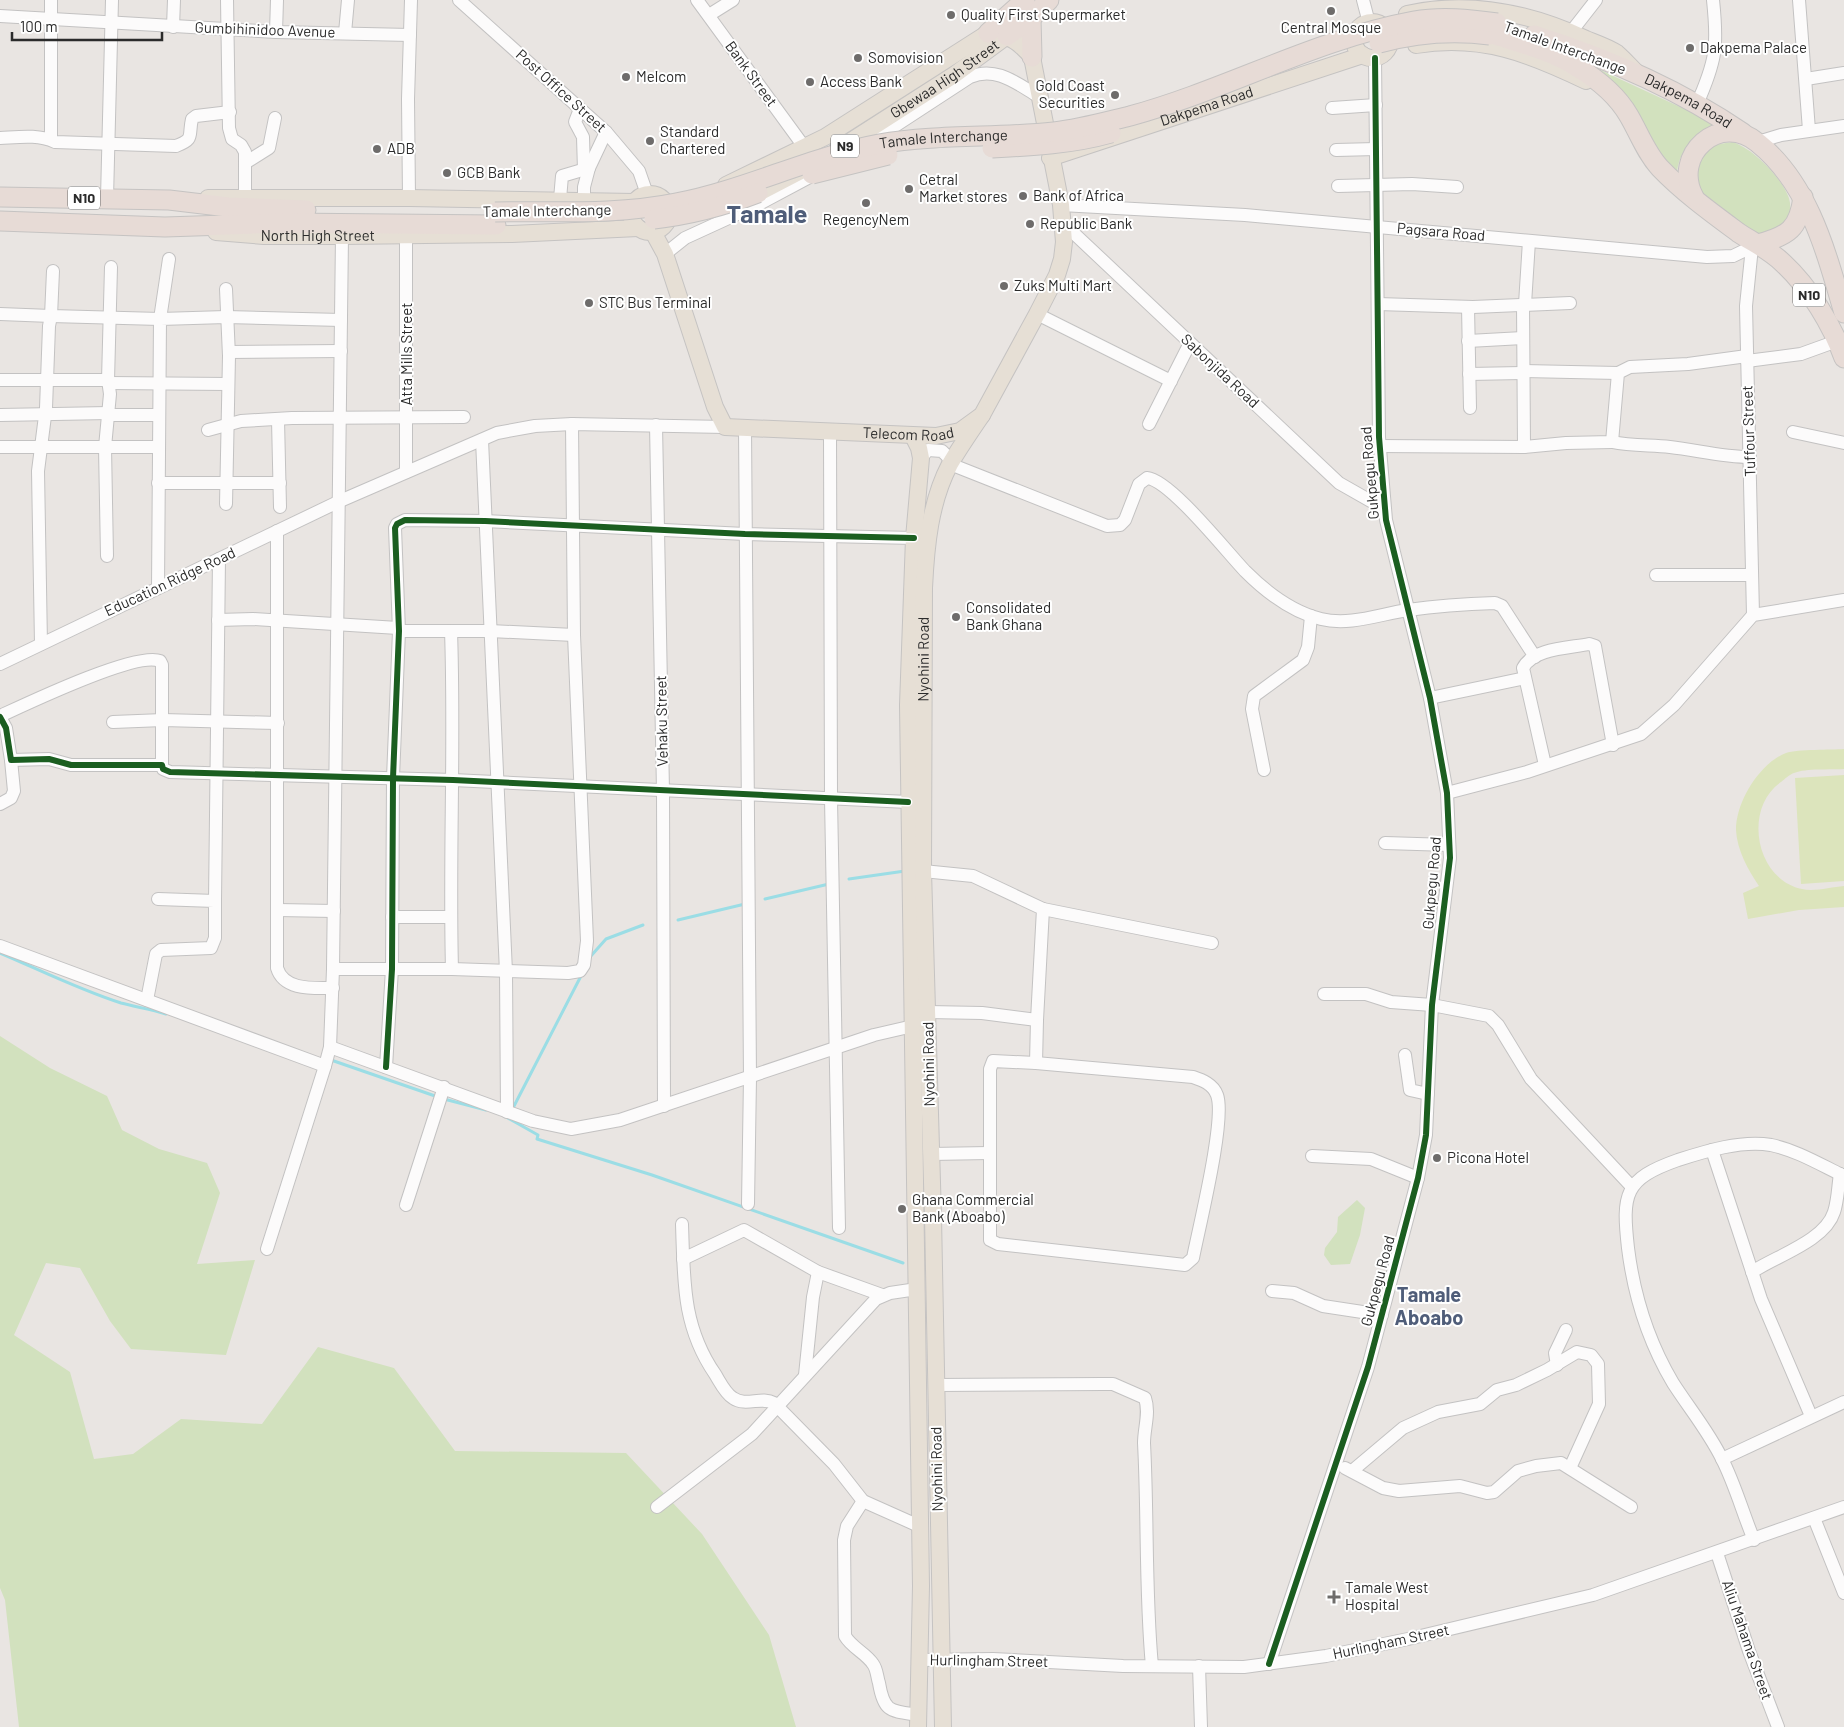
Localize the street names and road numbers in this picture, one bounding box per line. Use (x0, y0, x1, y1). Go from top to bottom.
street label: Tamale Interchange (1502, 17, 1629, 78)
street label: Gumbihinidoo Avenue (194, 18, 336, 40)
street label: Gbewaa High Street (886, 35, 1002, 122)
street label: Bank Street (722, 37, 782, 110)
street label: Post Office Street (513, 45, 611, 136)
street label: Dakpema Road (1642, 69, 1736, 131)
street label: Dakpema Road (1158, 82, 1255, 129)
street label: Tamale Interchange (878, 125, 1008, 152)
road number: N9 (831, 134, 859, 158)
road number: N10 (68, 187, 100, 210)
street label: Tamale Interchange (482, 200, 611, 220)
street label: Pagsara Road (1396, 218, 1486, 244)
street label: North High Street (261, 226, 375, 244)
road number: N10 (1793, 284, 1825, 306)
street label: Atta Mills Street (397, 302, 415, 406)
street label: Sabonjida Road (1178, 329, 1263, 411)
street label: Tuffour Street (1737, 385, 1759, 477)
street label: Telecom Road (862, 423, 955, 444)
street label: Gukpegu Road (1356, 426, 1382, 520)
street label: Education Ridge Road (101, 543, 238, 619)
street label: Nyohini Road (914, 617, 932, 702)
street label: Vehaku Street (651, 675, 671, 767)
street label: Gukpegu Road (1418, 836, 1444, 930)
street label: Nyohini Road (918, 1021, 938, 1107)
street label: Gukpegu Road (1356, 1233, 1398, 1328)
street label: Nyohini Road (926, 1426, 946, 1512)
street label: Aliu Mahama Street (1719, 1577, 1777, 1702)
street label: Hurlingham Street (1331, 1620, 1451, 1662)
street label: Hurlingham Street (929, 1650, 1049, 1670)

